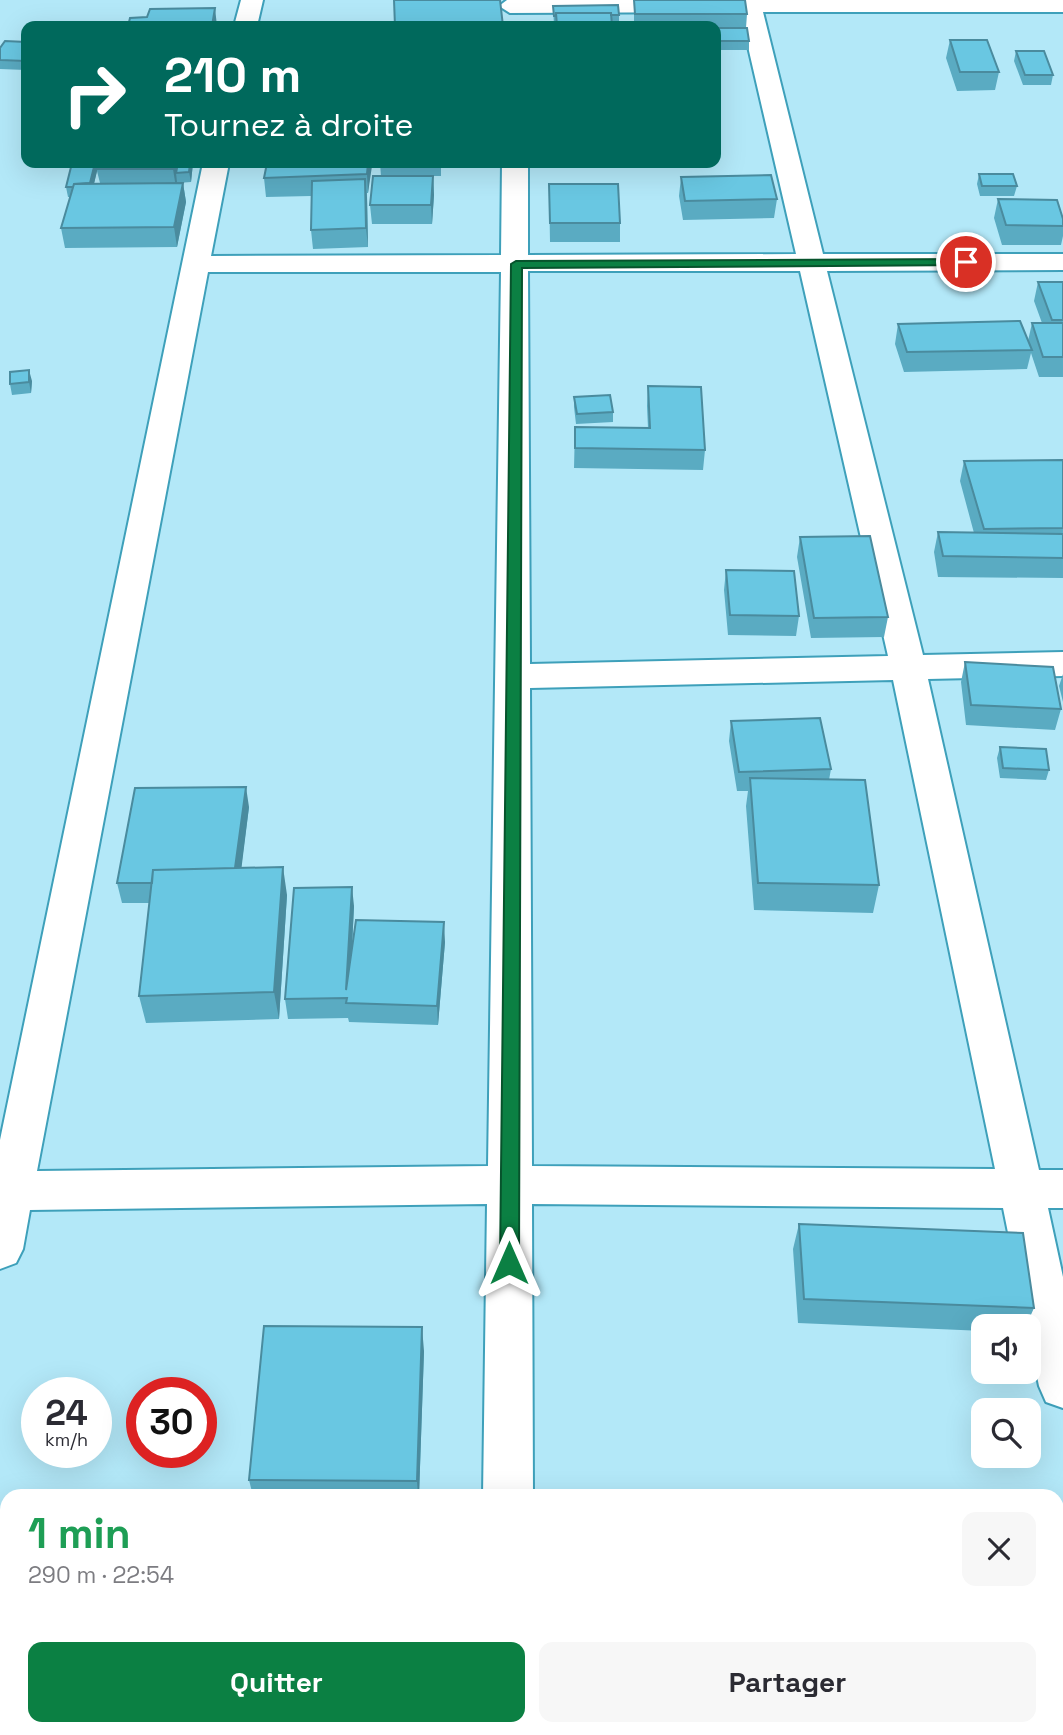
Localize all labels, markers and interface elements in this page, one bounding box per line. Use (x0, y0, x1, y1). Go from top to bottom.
text: 210 m (164, 44, 301, 106)
icon: right (49, 49, 140, 140)
text: Tournez à droite (164, 105, 413, 145)
pin (936, 232, 996, 292)
icon: arrive (947, 243, 985, 281)
position arrow (472, 1226, 546, 1300)
map controls (971, 1314, 1041, 1468)
button: sound (971, 1314, 1041, 1384)
speed limit sign: 30 (126, 1377, 217, 1468)
text: 24 (45, 1391, 88, 1435)
button: search (971, 1398, 1041, 1468)
text: km/h (45, 1428, 88, 1451)
text: 1 min (28, 1507, 131, 1560)
button: close (962, 1512, 1036, 1586)
text: 290 m · 22:54 (28, 1560, 174, 1590)
button: Quitter (28, 1642, 525, 1722)
button: Partager (539, 1642, 1036, 1722)

